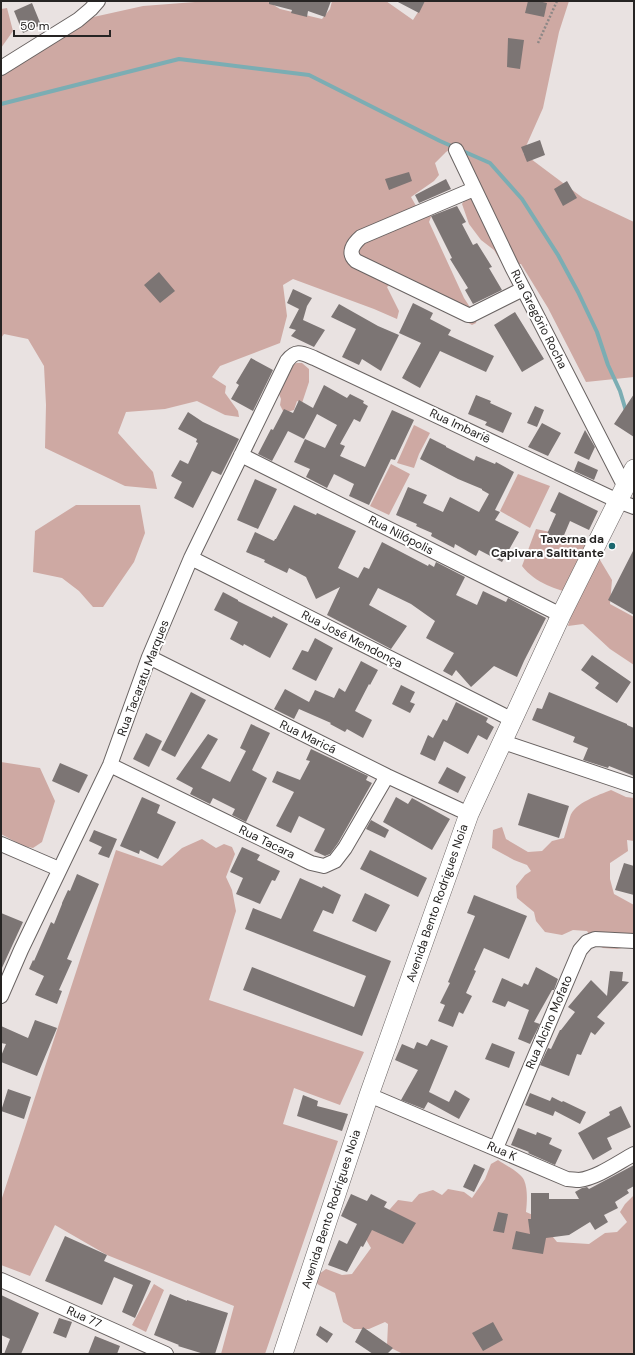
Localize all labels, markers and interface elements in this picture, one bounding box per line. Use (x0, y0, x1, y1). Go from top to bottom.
scale bar (14, 12, 110, 38)
text: 50 m (20, 18, 49, 34)
street label: Rua Gregório Rocha (507, 267, 571, 371)
street label: Rua Imbariê (427, 405, 493, 447)
street label: Rua Nilópolis (366, 512, 436, 558)
place label: Taverna da Capivara Saltitante (491, 531, 604, 561)
marker: Taverna da Capivara Saltitante (607, 541, 617, 551)
street label: Rua José Mendonça (299, 607, 405, 671)
street label: Rua Tacaratu Marques (113, 618, 173, 738)
street label: Rua Maricá (277, 716, 339, 758)
street label: Rua Tacara (236, 822, 298, 862)
street label: Avenida Bento Rodrigues Noia (402, 822, 472, 984)
street label: Rua Alcino Mofato (522, 973, 576, 1071)
street label: Avenida Bento Rodrigues Noia (298, 1128, 364, 1290)
street label: Rua K (485, 1137, 519, 1165)
street label: Rua 77 (64, 1302, 104, 1332)

